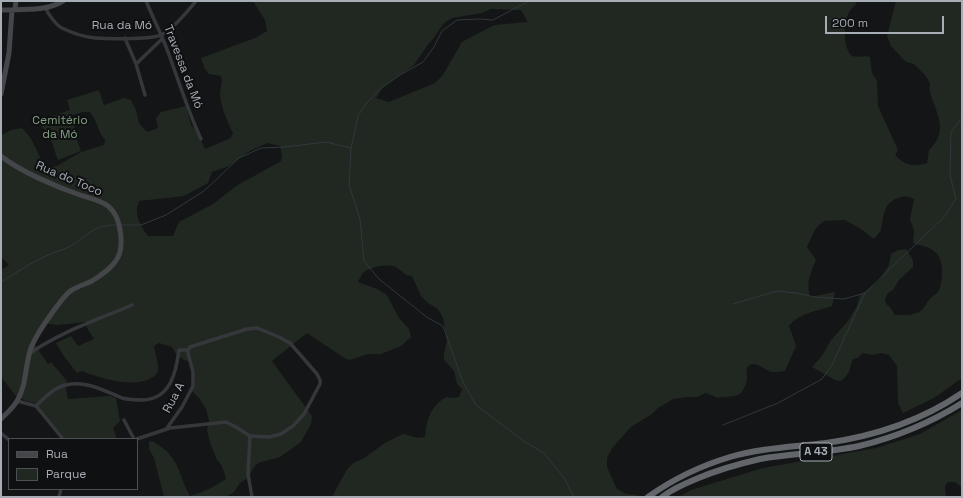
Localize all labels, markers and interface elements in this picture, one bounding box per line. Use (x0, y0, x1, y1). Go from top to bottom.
scale bar (827, 8, 946, 34)
text: 200 m (832, 15, 868, 31)
street label: Rua da Mó (92, 19, 152, 33)
street label: Travessa da Mó (160, 23, 206, 111)
park label: Cemitério da Mó (32, 114, 88, 142)
street label: Rua do Toco (34, 159, 104, 199)
street label: Rua A (160, 380, 188, 416)
legend (8, 438, 138, 490)
road number: A 43 (800, 443, 832, 461)
text: Rua (46, 446, 68, 462)
text: Parque (46, 466, 86, 482)

